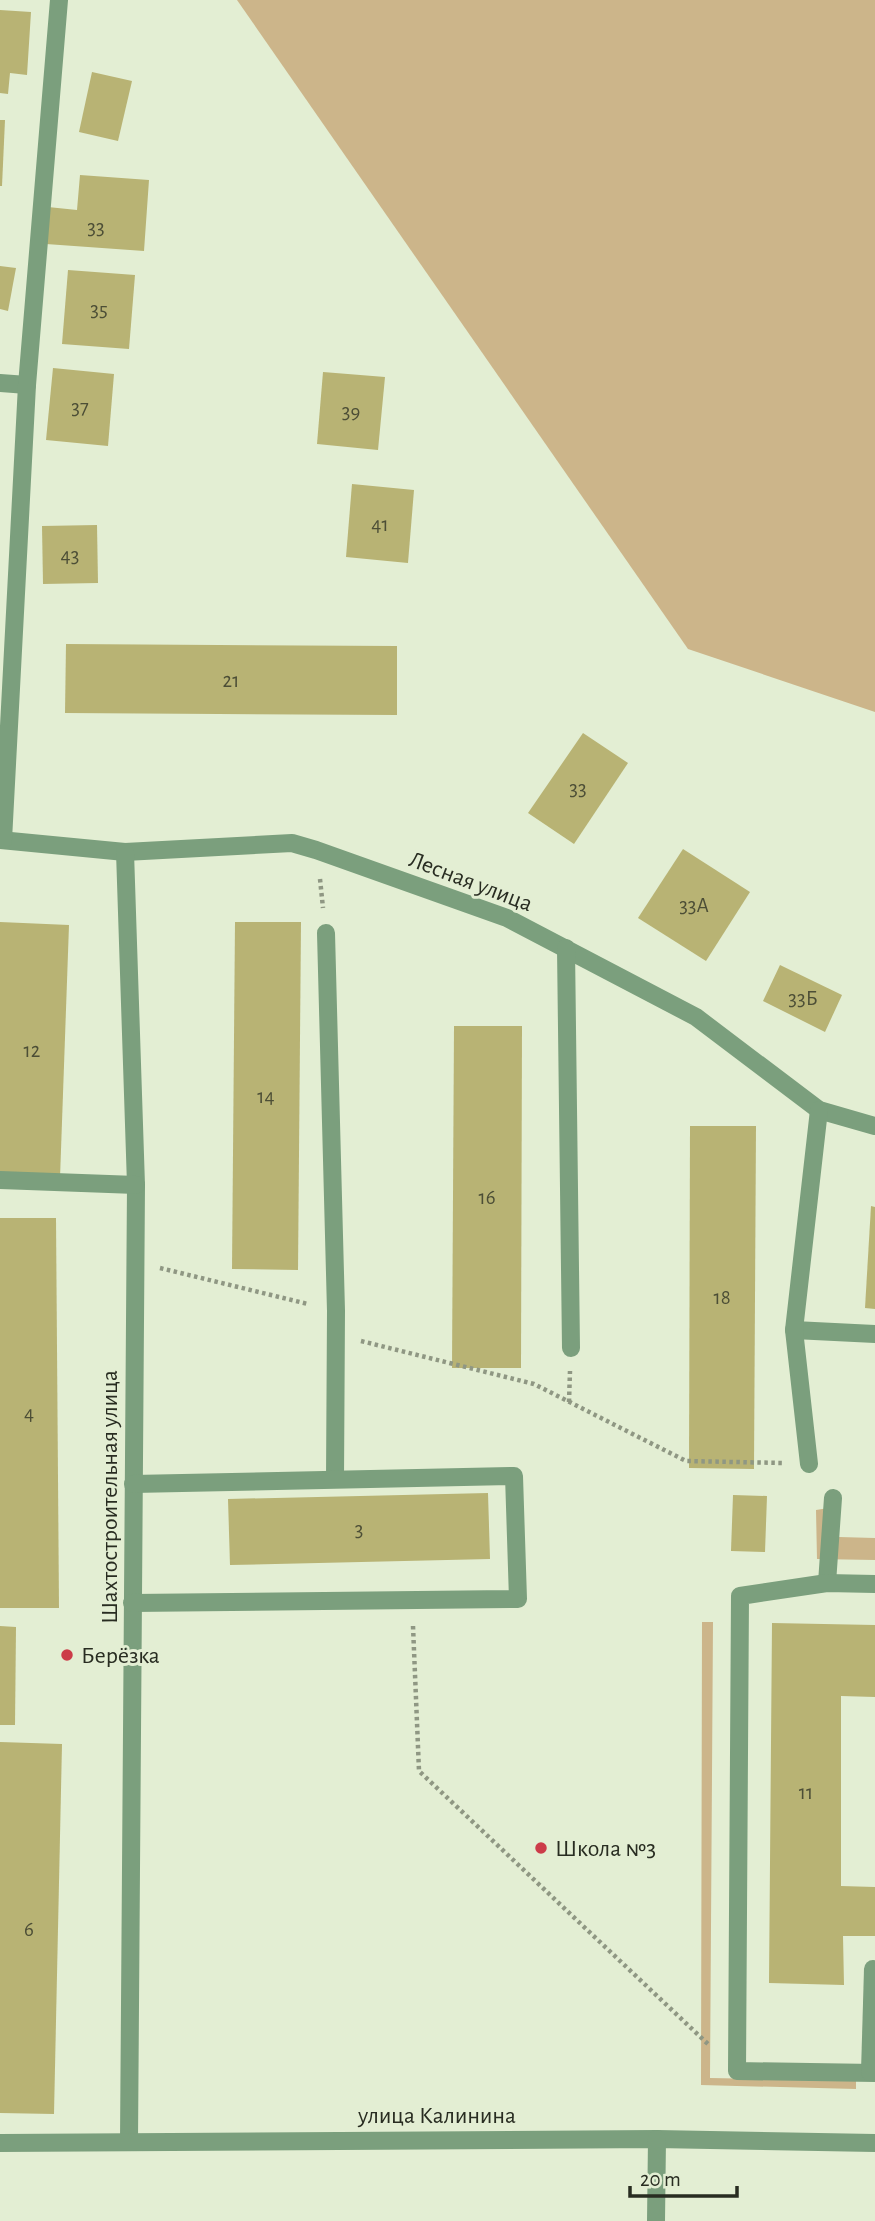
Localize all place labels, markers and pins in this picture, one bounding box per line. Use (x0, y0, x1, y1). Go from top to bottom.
place label: Берёзка (81, 1644, 160, 1668)
marker: Берёзка (59, 1647, 75, 1663)
place label: Школа №3 (555, 1837, 656, 1861)
marker: Школа №3 (533, 1840, 549, 1856)

